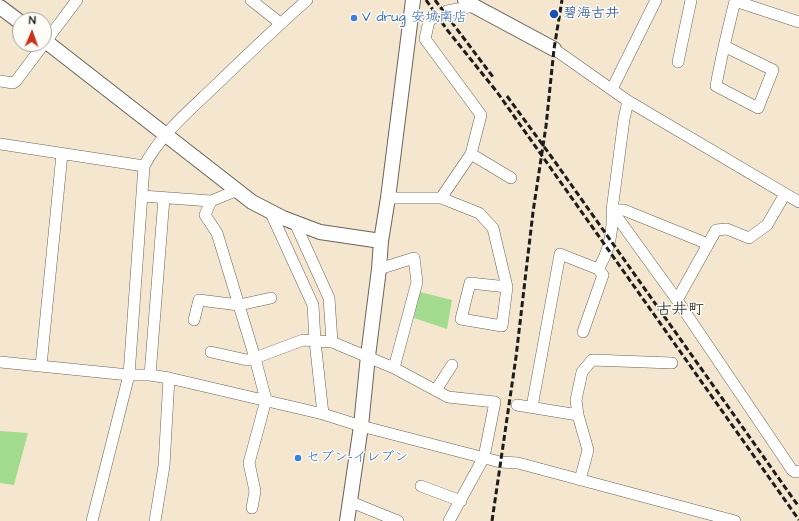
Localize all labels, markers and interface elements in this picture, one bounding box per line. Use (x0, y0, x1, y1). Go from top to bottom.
place label: 碧海古井 (563, 6, 619, 22)
marker: 碧海古井 (548, 8, 560, 20)
place label: V drug 安城南店 (362, 10, 467, 26)
north arrow (12, 12, 52, 52)
text: N (29, 13, 36, 28)
marker: V drug 安城南店 (349, 13, 359, 23)
district label: 古井町 (656, 301, 704, 321)
place label: セブン-イレブン (306, 450, 408, 466)
marker: セブン-イレブン (293, 453, 303, 463)

